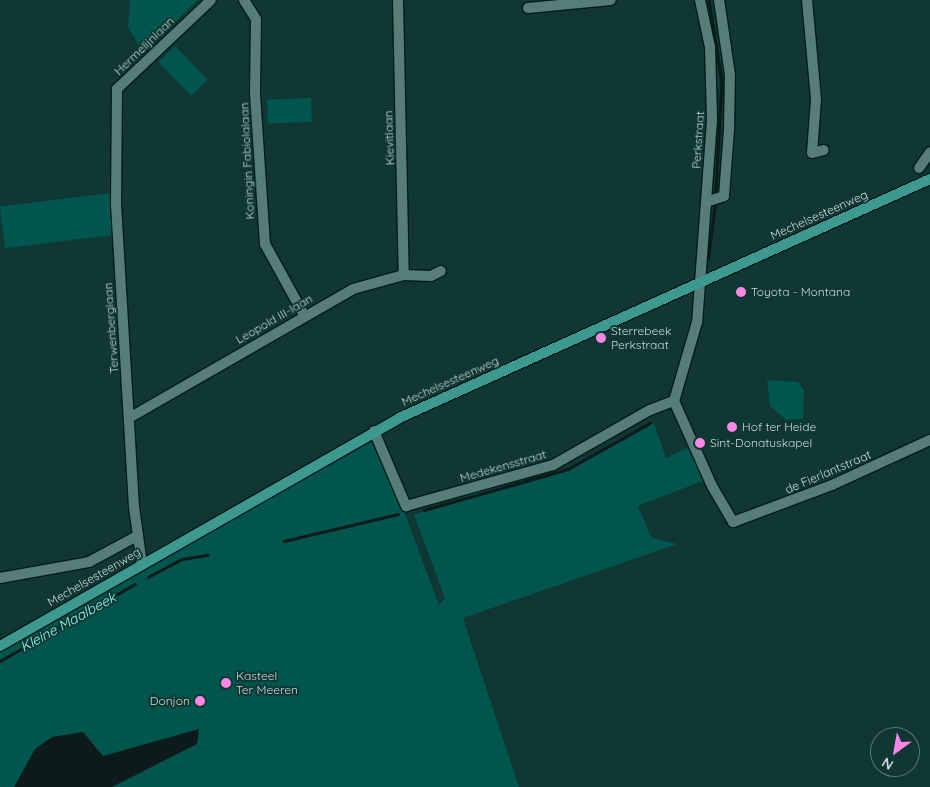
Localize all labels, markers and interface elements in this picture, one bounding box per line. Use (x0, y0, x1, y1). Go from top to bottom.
street label: Hermelijnlaan (111, 14, 177, 78)
street label: Koningin Fabiolalaan (237, 102, 257, 220)
street label: Kievitlaan (381, 110, 397, 166)
street label: Perkstraat (689, 111, 707, 169)
street label: Mechelsesteenweg (768, 187, 870, 243)
street label: Terwenberglaan (101, 282, 121, 374)
place label: Toyota - Montana (751, 285, 850, 299)
marker: Toyota - Montana (735, 286, 747, 298)
street label: Leopold III-laan (233, 291, 315, 347)
place label: Sterrebeek Perkstraat (611, 324, 672, 352)
marker: Sterrebeek Perkstraat (595, 332, 607, 344)
street label: Mechelsesteenweg (399, 353, 501, 409)
place label: Hof ter Heide (742, 420, 816, 434)
marker: Hof ter Heide (726, 421, 738, 433)
place label: Sint-Donatuskapel (710, 436, 812, 450)
marker: Sint-Donatuskapel (694, 437, 706, 449)
street label: Medekensstraat (458, 447, 548, 485)
street label: de Fierlantstraat (783, 447, 873, 497)
street label: Mechelsesteenweg (45, 545, 143, 609)
water label: Kleine Maalbeek (17, 589, 119, 655)
place label: Kasteel Ter Meeren (236, 669, 298, 697)
marker: Kasteel Ter Meeren (220, 677, 232, 689)
place label: Donjon (150, 694, 190, 708)
marker: Donjon (194, 695, 206, 707)
north arrow (870, 727, 920, 777)
text: N (878, 754, 897, 774)

